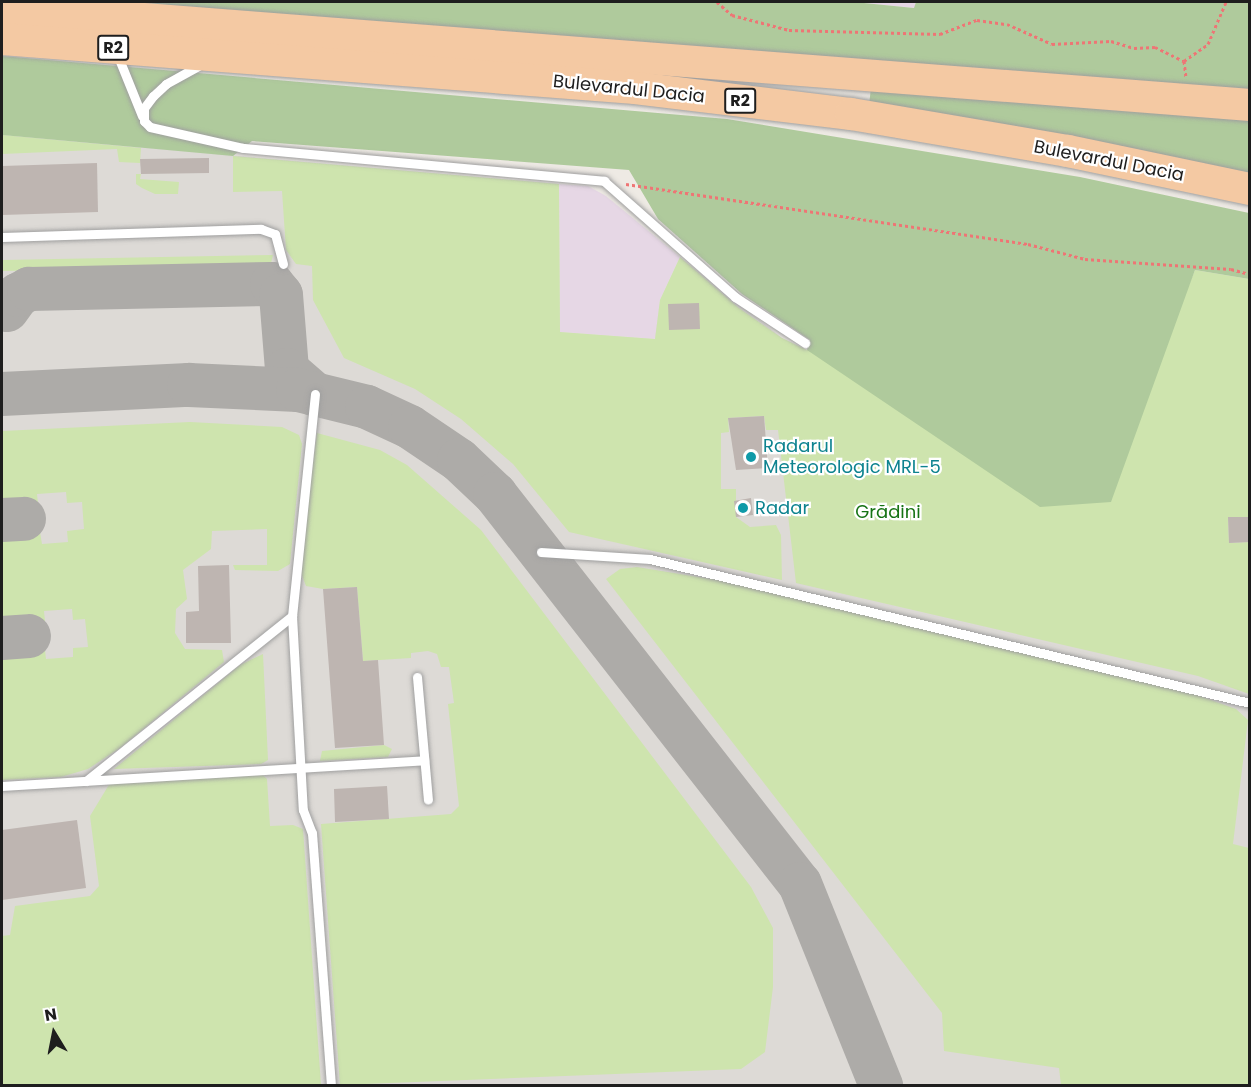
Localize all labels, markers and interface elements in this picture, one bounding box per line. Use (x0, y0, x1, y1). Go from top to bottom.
road number: R2 (96, 35, 130, 61)
street label: Bulevardul Dacia (552, 70, 706, 108)
road number: R2 (724, 88, 756, 114)
street label: Bulevardul Dacia (1032, 136, 1186, 186)
place label: Radarul Meteorologic MRL-5 (763, 436, 941, 478)
marker: Radarul Meteorologic MRL-5 (744, 450, 758, 464)
place label: Radar (755, 497, 809, 519)
marker: Radar (736, 501, 750, 515)
park label: Grădini (855, 501, 921, 523)
text: N (43, 1002, 59, 1027)
north arrow (24, 1003, 84, 1063)

